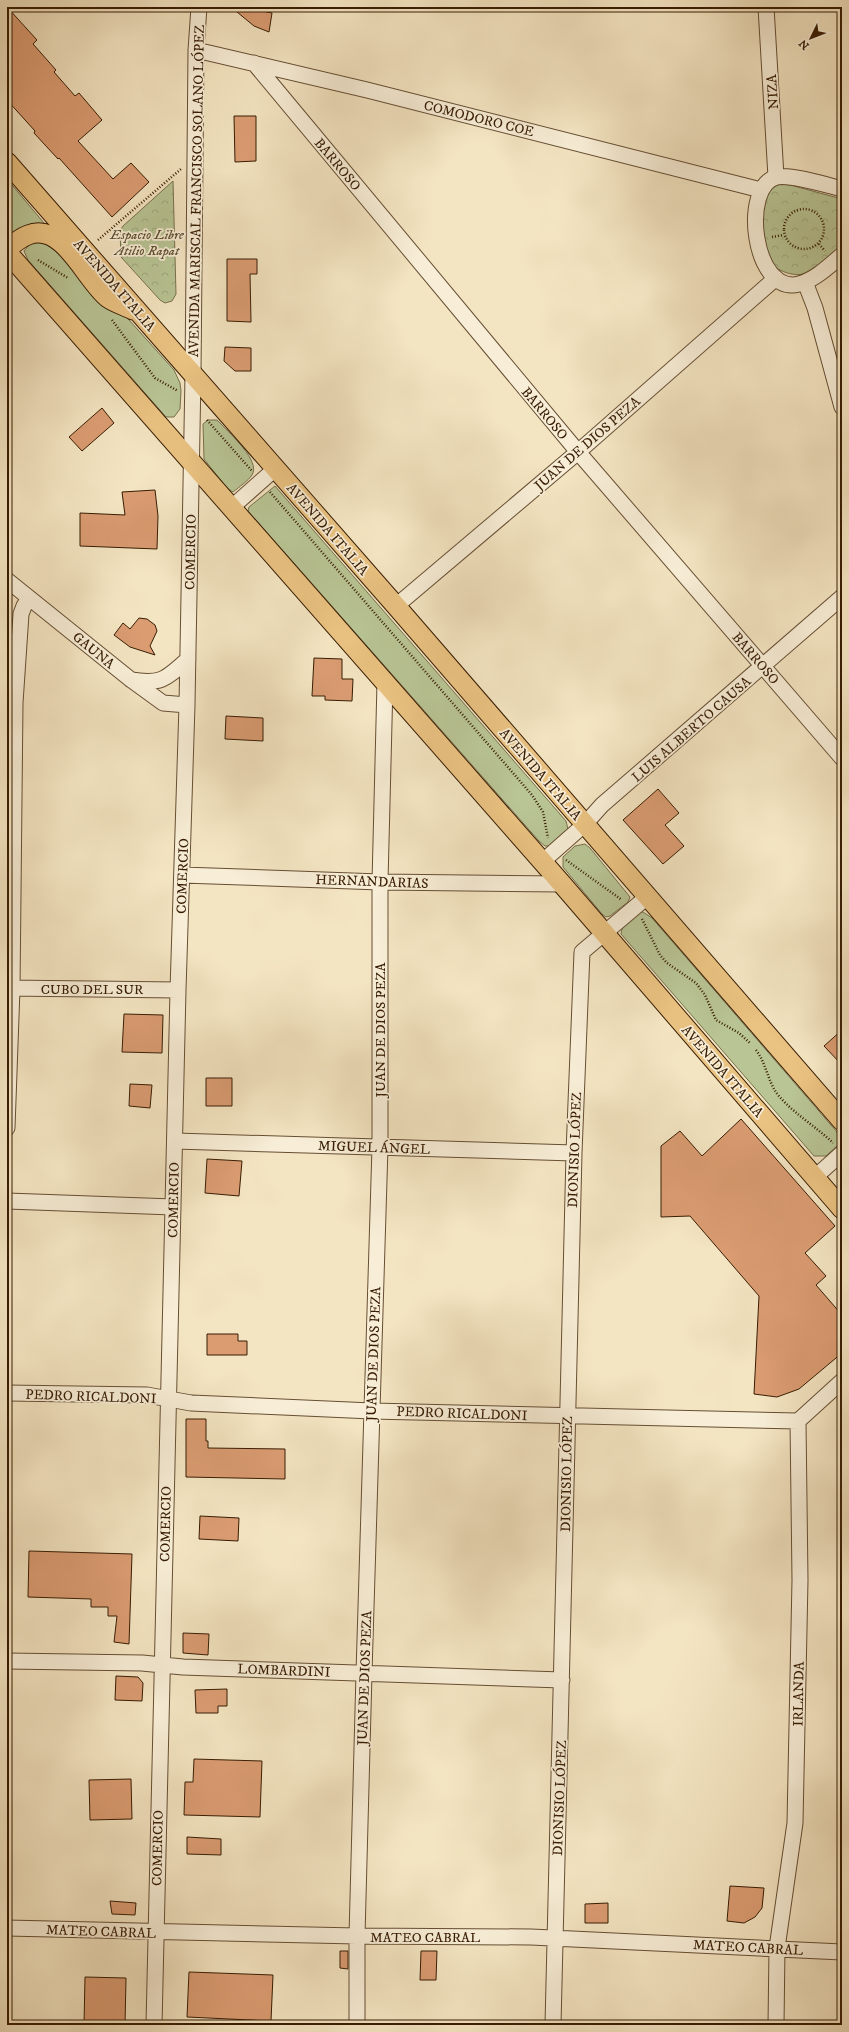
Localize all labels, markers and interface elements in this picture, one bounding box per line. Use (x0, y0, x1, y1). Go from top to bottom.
north arrow (791, 18, 831, 58)
street label: AVENIDA MARISCAL FRANCISCO SOLANO LÓPEZ (185, 25, 209, 357)
text: N (796, 36, 813, 52)
street label: NIZA (763, 73, 783, 110)
street label: COMODORO COE (422, 97, 536, 141)
street label: BARROSO (310, 135, 365, 195)
park label: Espacio Libre Atilio Rapat (109, 226, 185, 260)
street label: AVENIDA ITALIA (69, 236, 160, 336)
street label: BARROSO (517, 384, 572, 444)
street label: JUAN DE DIOS PEZA (529, 392, 645, 496)
street label: AVENIDA ITALIA (282, 480, 373, 580)
street label: COMERCIO (181, 514, 201, 590)
street label: GAUNA (69, 628, 119, 674)
street label: BARROSO (728, 629, 783, 689)
street label: LUIS ALBERTO CAUSA (628, 672, 756, 787)
street label: AVENIDA ITALIA (495, 725, 586, 825)
street label: COMERCIO (173, 838, 193, 914)
street label: HERNANDARIAS (315, 871, 429, 893)
street label: JUAN DE DIOS PEZA (372, 962, 390, 1099)
street label: CUBO DEL SUR (41, 981, 144, 999)
street label: AVENIDA ITALIA (677, 1022, 768, 1122)
street label: DIONISIO LÓPEZ (564, 1092, 586, 1208)
street label: MIGUEL ÁNGEL (318, 1137, 430, 1159)
street label: COMERCIO (164, 1162, 184, 1238)
street label: JUAN DE DIOS PEZA (363, 1285, 385, 1424)
street label: PEDRO RICALDONI (25, 1386, 157, 1408)
street label: PEDRO RICALDONI (396, 1403, 528, 1425)
street label: DIONISIO LÓPEZ (557, 1416, 577, 1532)
street label: COMERCIO (156, 1486, 176, 1562)
street label: JUAN DE DIOS PEZA (354, 1609, 376, 1748)
street label: LOMBARDINI (237, 1660, 331, 1682)
street label: IRLANDA (789, 1660, 809, 1727)
street label: DIONISIO LÓPEZ (549, 1740, 571, 1856)
street label: COMERCIO (148, 1810, 168, 1886)
street label: MATEO CABRAL (46, 1921, 156, 1943)
street label: MATEO CABRAL (370, 1929, 480, 1947)
street label: MATEO CABRAL (692, 1936, 803, 1960)

